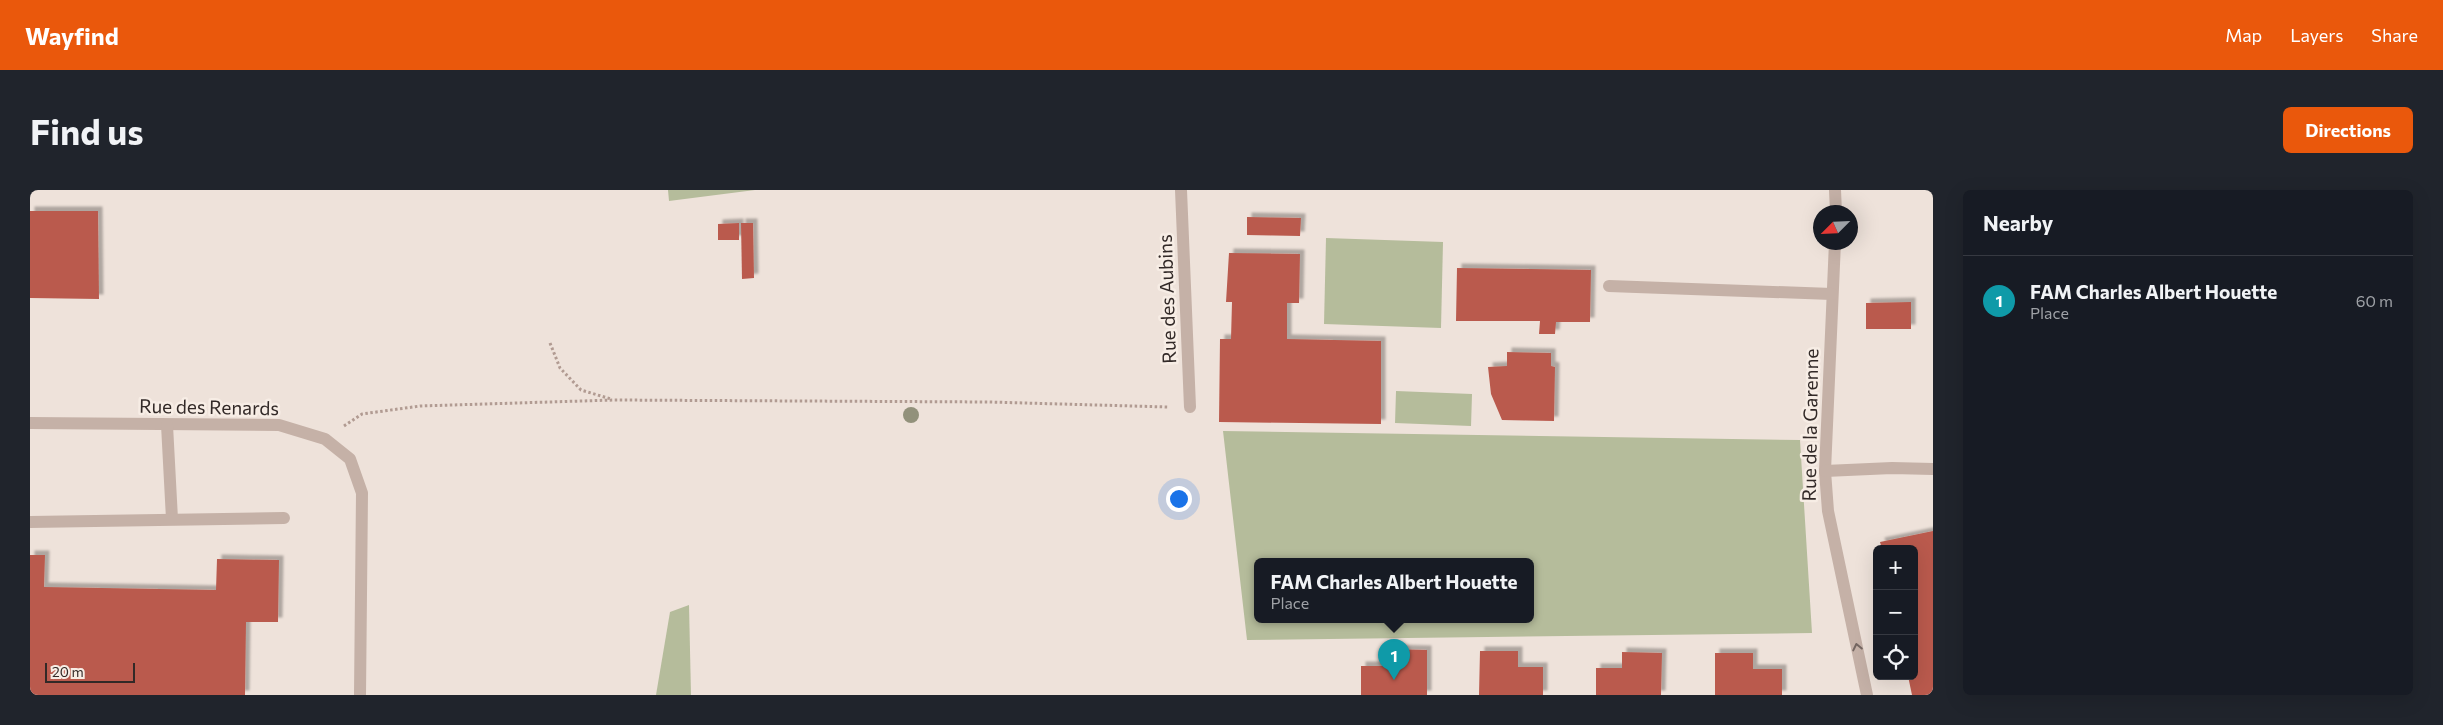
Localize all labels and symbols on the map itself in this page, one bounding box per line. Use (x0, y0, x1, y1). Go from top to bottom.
north arrow (1813, 205, 1858, 250)
street label: Rue des Aubins (1153, 234, 1180, 364)
street label: Rue de la Garenne (1797, 348, 1822, 502)
street label: Rue des Renards (139, 394, 279, 419)
your location (1166, 486, 1192, 512)
pin: 1 (1378, 639, 1410, 680)
one-way arrow (1852, 643, 1862, 652)
scale bar (45, 660, 135, 683)

